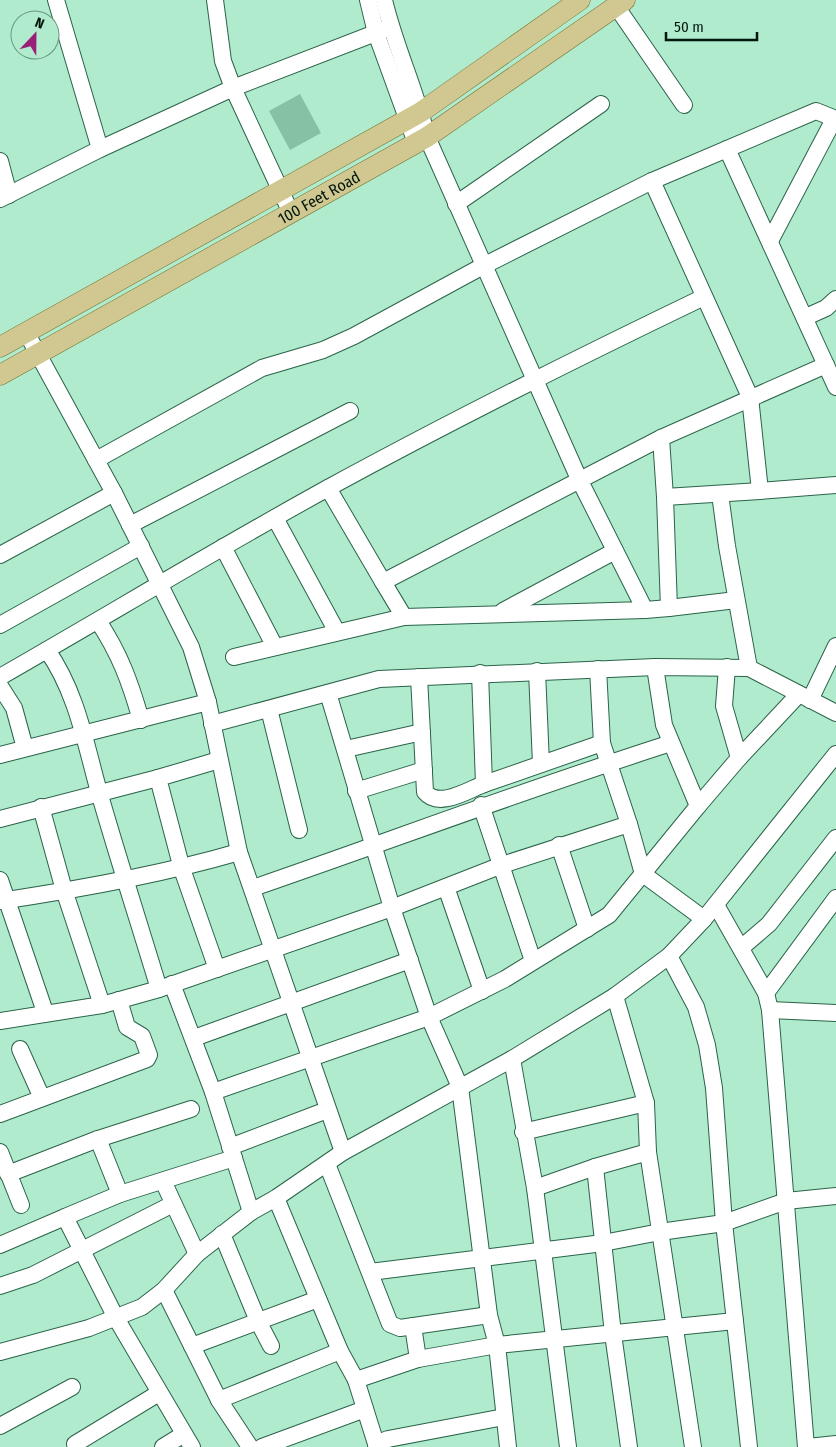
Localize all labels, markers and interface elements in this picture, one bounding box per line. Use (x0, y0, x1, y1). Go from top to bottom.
north arrow (10, 10, 60, 60)
scale bar (666, 10, 757, 42)
text: N (33, 14, 47, 33)
text: 50 m (674, 18, 704, 36)
street label: 100 Feet Road (275, 167, 364, 228)

